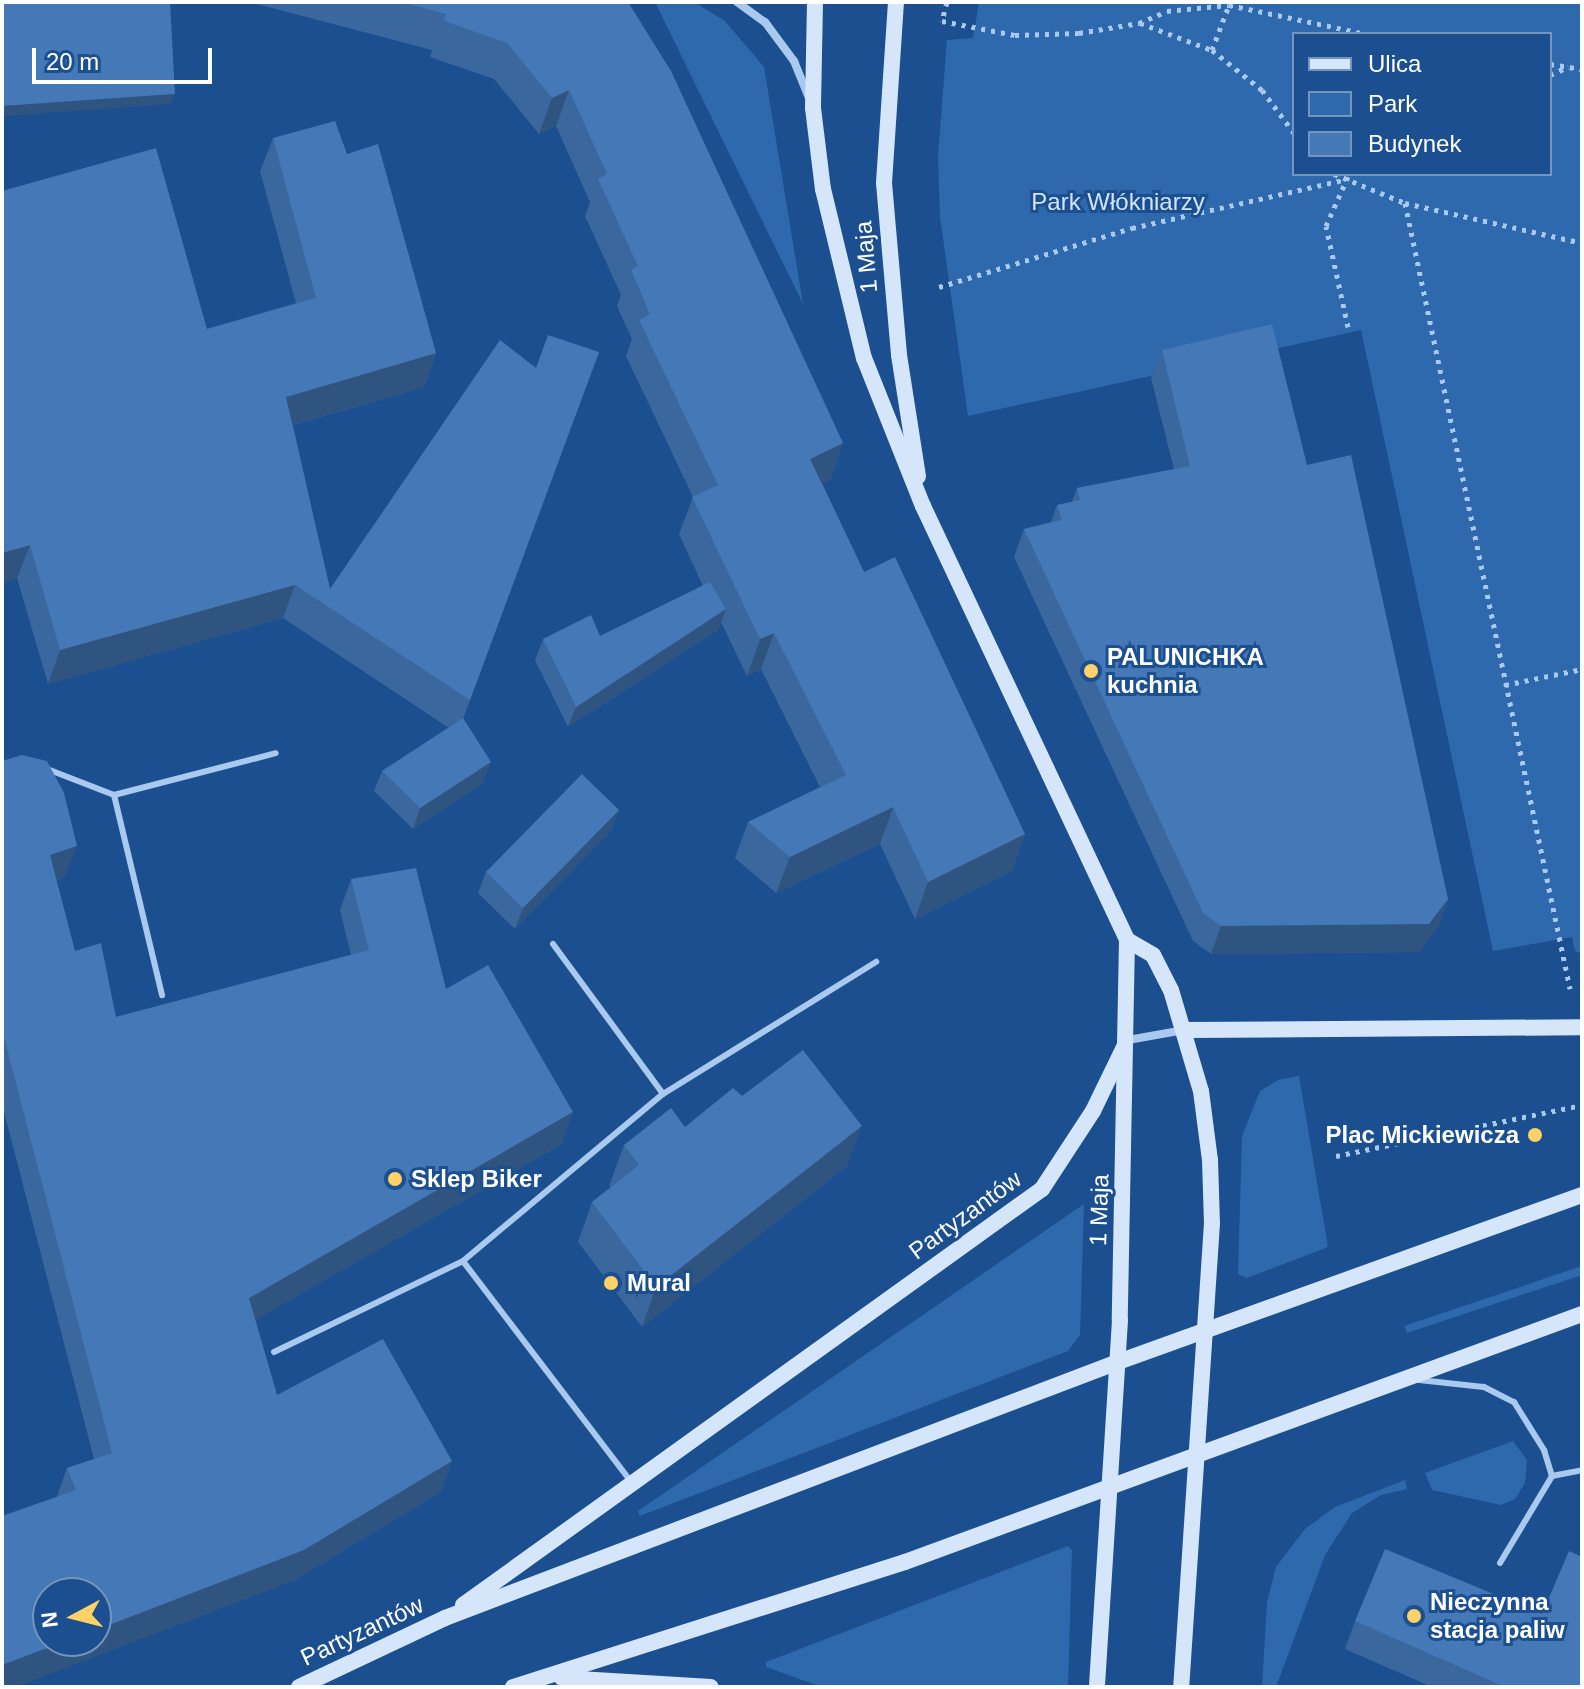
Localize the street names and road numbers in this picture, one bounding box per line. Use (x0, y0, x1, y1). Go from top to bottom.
street label: 1 Maja (849, 220, 883, 294)
street label: Partyzantów (903, 1165, 1027, 1265)
street label: 1 Maja (1083, 1174, 1115, 1246)
street label: Partyzantów (296, 1590, 428, 1672)

